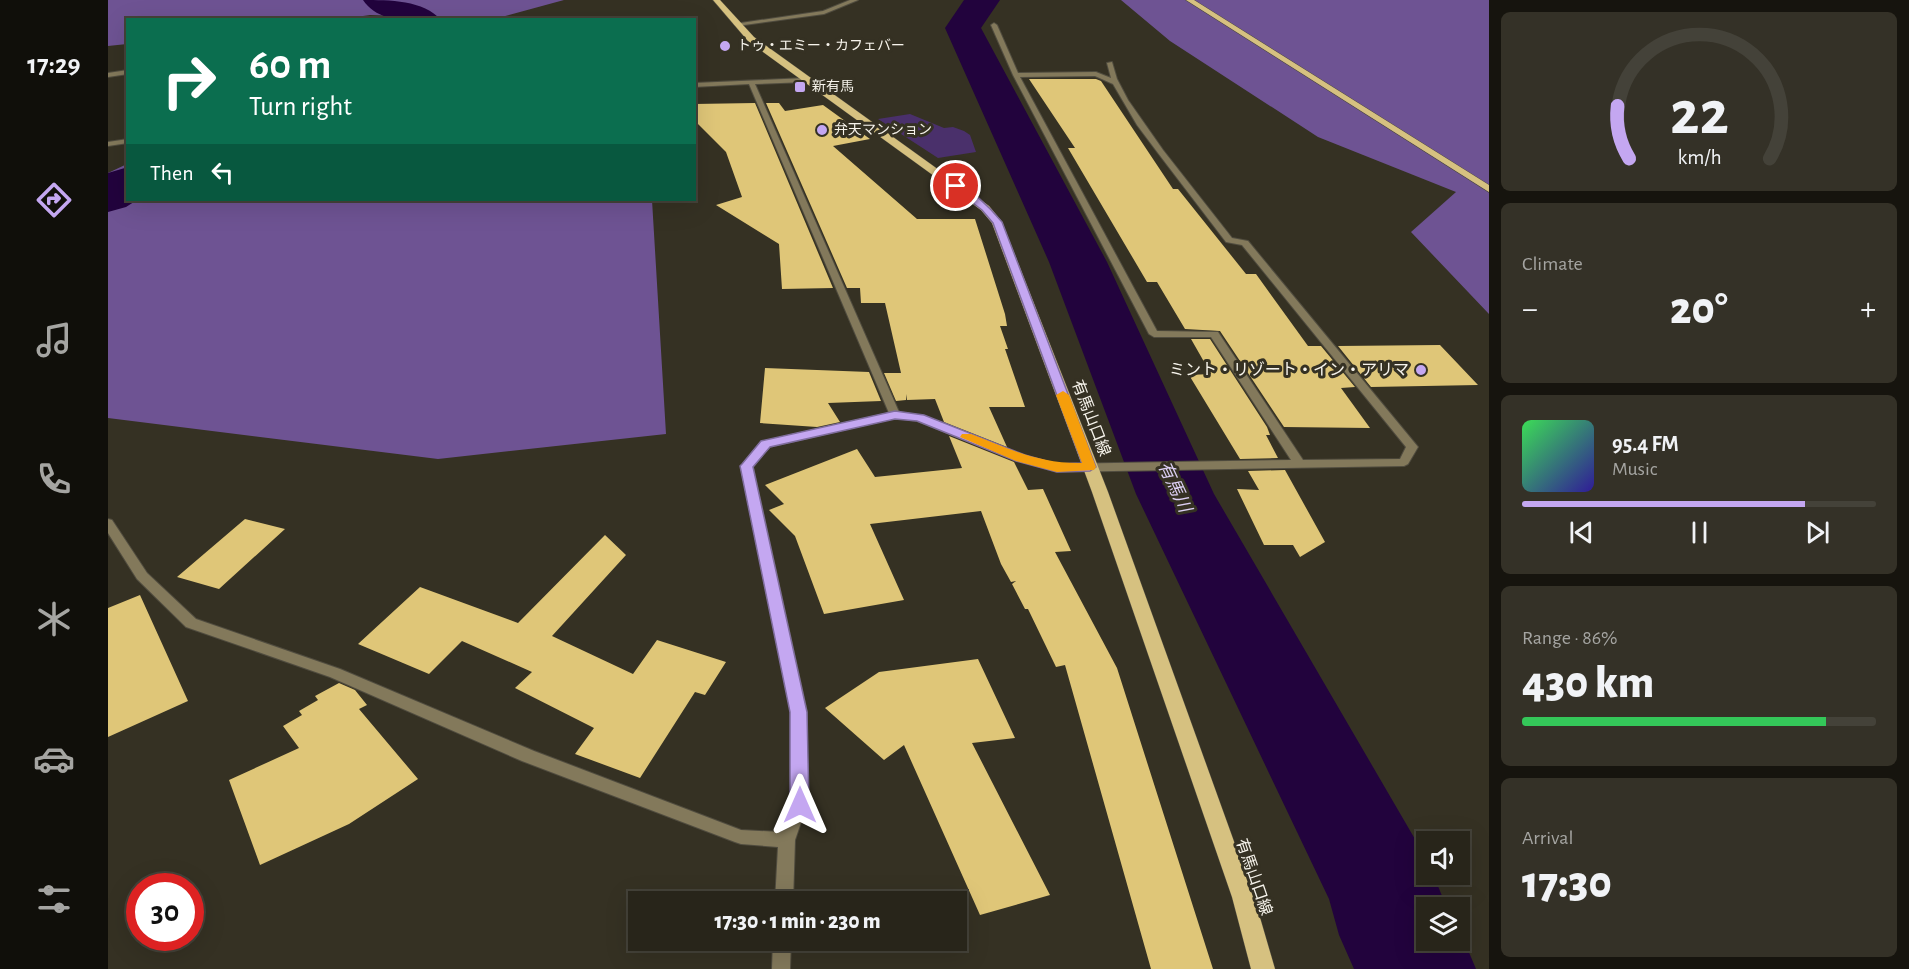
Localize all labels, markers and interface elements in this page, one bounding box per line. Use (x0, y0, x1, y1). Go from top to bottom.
place label: トゥ・エミー・カフェバー (737, 38, 905, 53)
marker: トゥ・エミー・カフェバー (718, 39, 732, 53)
icon: right (150, 42, 228, 120)
text: 60 m (249, 44, 331, 86)
text: 17:29 (27, 51, 81, 78)
place label: 新有馬 (812, 79, 854, 94)
marker: 新有馬 (793, 80, 807, 94)
text: 22 (1670, 83, 1728, 145)
text: Turn right (249, 93, 352, 120)
place label: 弁天マンション (834, 121, 932, 137)
marker: 弁天マンション (815, 123, 829, 137)
text: km/h (1677, 147, 1721, 168)
icon: left (206, 156, 239, 189)
pin (930, 160, 981, 211)
text: Then (150, 162, 194, 184)
icon: arrive (939, 169, 972, 202)
icon: directions (33, 179, 75, 221)
text: Climate (1522, 254, 1583, 274)
text: 20° (1670, 287, 1728, 332)
text: − (1522, 293, 1538, 326)
text: + (1860, 293, 1876, 326)
icon: music (33, 319, 75, 361)
place label: ミント・リゾート・イン・アリマ (1169, 361, 1409, 378)
marker: ミント・リゾート・イン・アリマ (1414, 363, 1428, 377)
street label: 有馬山口線 (1069, 377, 1114, 458)
text: 95.4 FM (1612, 433, 1679, 455)
icon: phone (33, 458, 75, 500)
water label: 有馬川 (1154, 458, 1196, 517)
text: Music (1612, 459, 1658, 479)
icon: previous (1565, 516, 1598, 549)
icon: pause (1683, 516, 1716, 549)
icon: next (1801, 516, 1834, 549)
icon: climate (33, 598, 75, 640)
text: Range · 86% (1522, 628, 1618, 648)
text: 430 km (1522, 661, 1654, 706)
icon: car (33, 738, 75, 780)
position arrow (768, 773, 832, 837)
text: Arrival (1522, 828, 1573, 848)
map controls (1416, 831, 1470, 951)
button: sound (1416, 831, 1470, 885)
street label: 有馬山口線 (1233, 836, 1276, 917)
text: 17:30 (1522, 861, 1612, 906)
speed limit sign: 30 (126, 873, 204, 951)
icon: filters (33, 878, 75, 920)
button: layers (1416, 897, 1470, 951)
text: 17:30 · 1 min · 230 m (714, 910, 881, 932)

